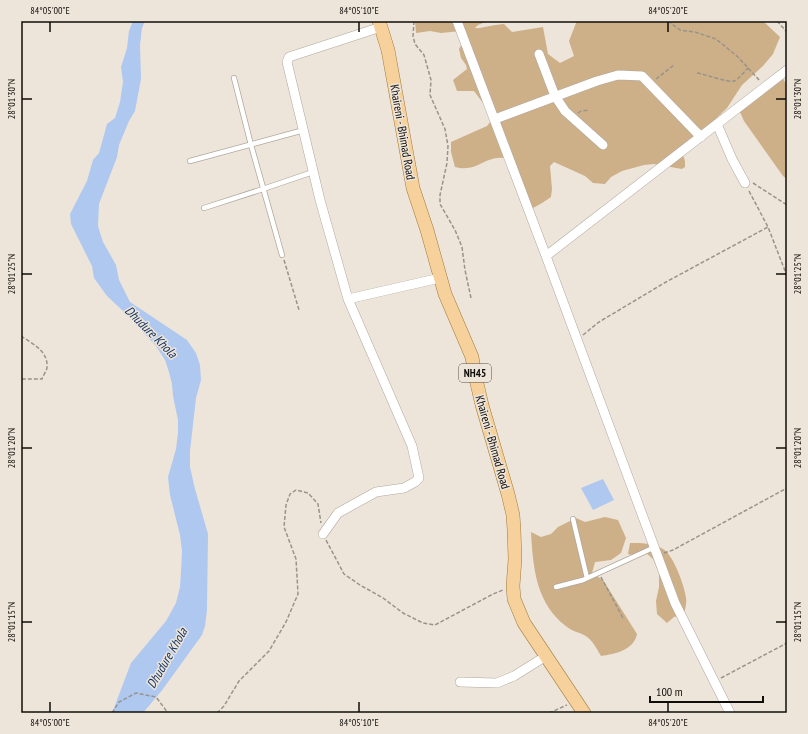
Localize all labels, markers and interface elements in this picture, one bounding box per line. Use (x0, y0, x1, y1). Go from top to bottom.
text: 84°05'00"E (30, 4, 70, 17)
text: 84°05'10"E (339, 4, 379, 17)
text: 84°05'20"E (648, 4, 688, 17)
text: 28°01'30"N (5, 79, 18, 119)
text: 28°01'30"N (791, 79, 804, 119)
street label: Khaireni - Bhimad Road (387, 83, 419, 181)
text: 28°01'25"N (5, 254, 18, 294)
text: 28°01'25"N (791, 254, 804, 294)
water label: Dhudure Khola (121, 302, 181, 362)
road number: NH45 (459, 364, 491, 382)
street label: Khaireni - Bhimad Road (472, 393, 514, 491)
text: 28°01'20"N (5, 428, 18, 468)
text: 28°01'20"N (791, 428, 804, 468)
text: 28°01'15"N (5, 602, 18, 642)
text: 28°01'15"N (791, 602, 804, 642)
water label: Dhudure Khola (143, 624, 192, 691)
scale bar (650, 678, 763, 704)
text: 100 m (656, 684, 683, 699)
text: 84°05'00"E (30, 716, 70, 729)
text: 84°05'10"E (339, 716, 379, 729)
text: 84°05'20"E (648, 716, 688, 729)

